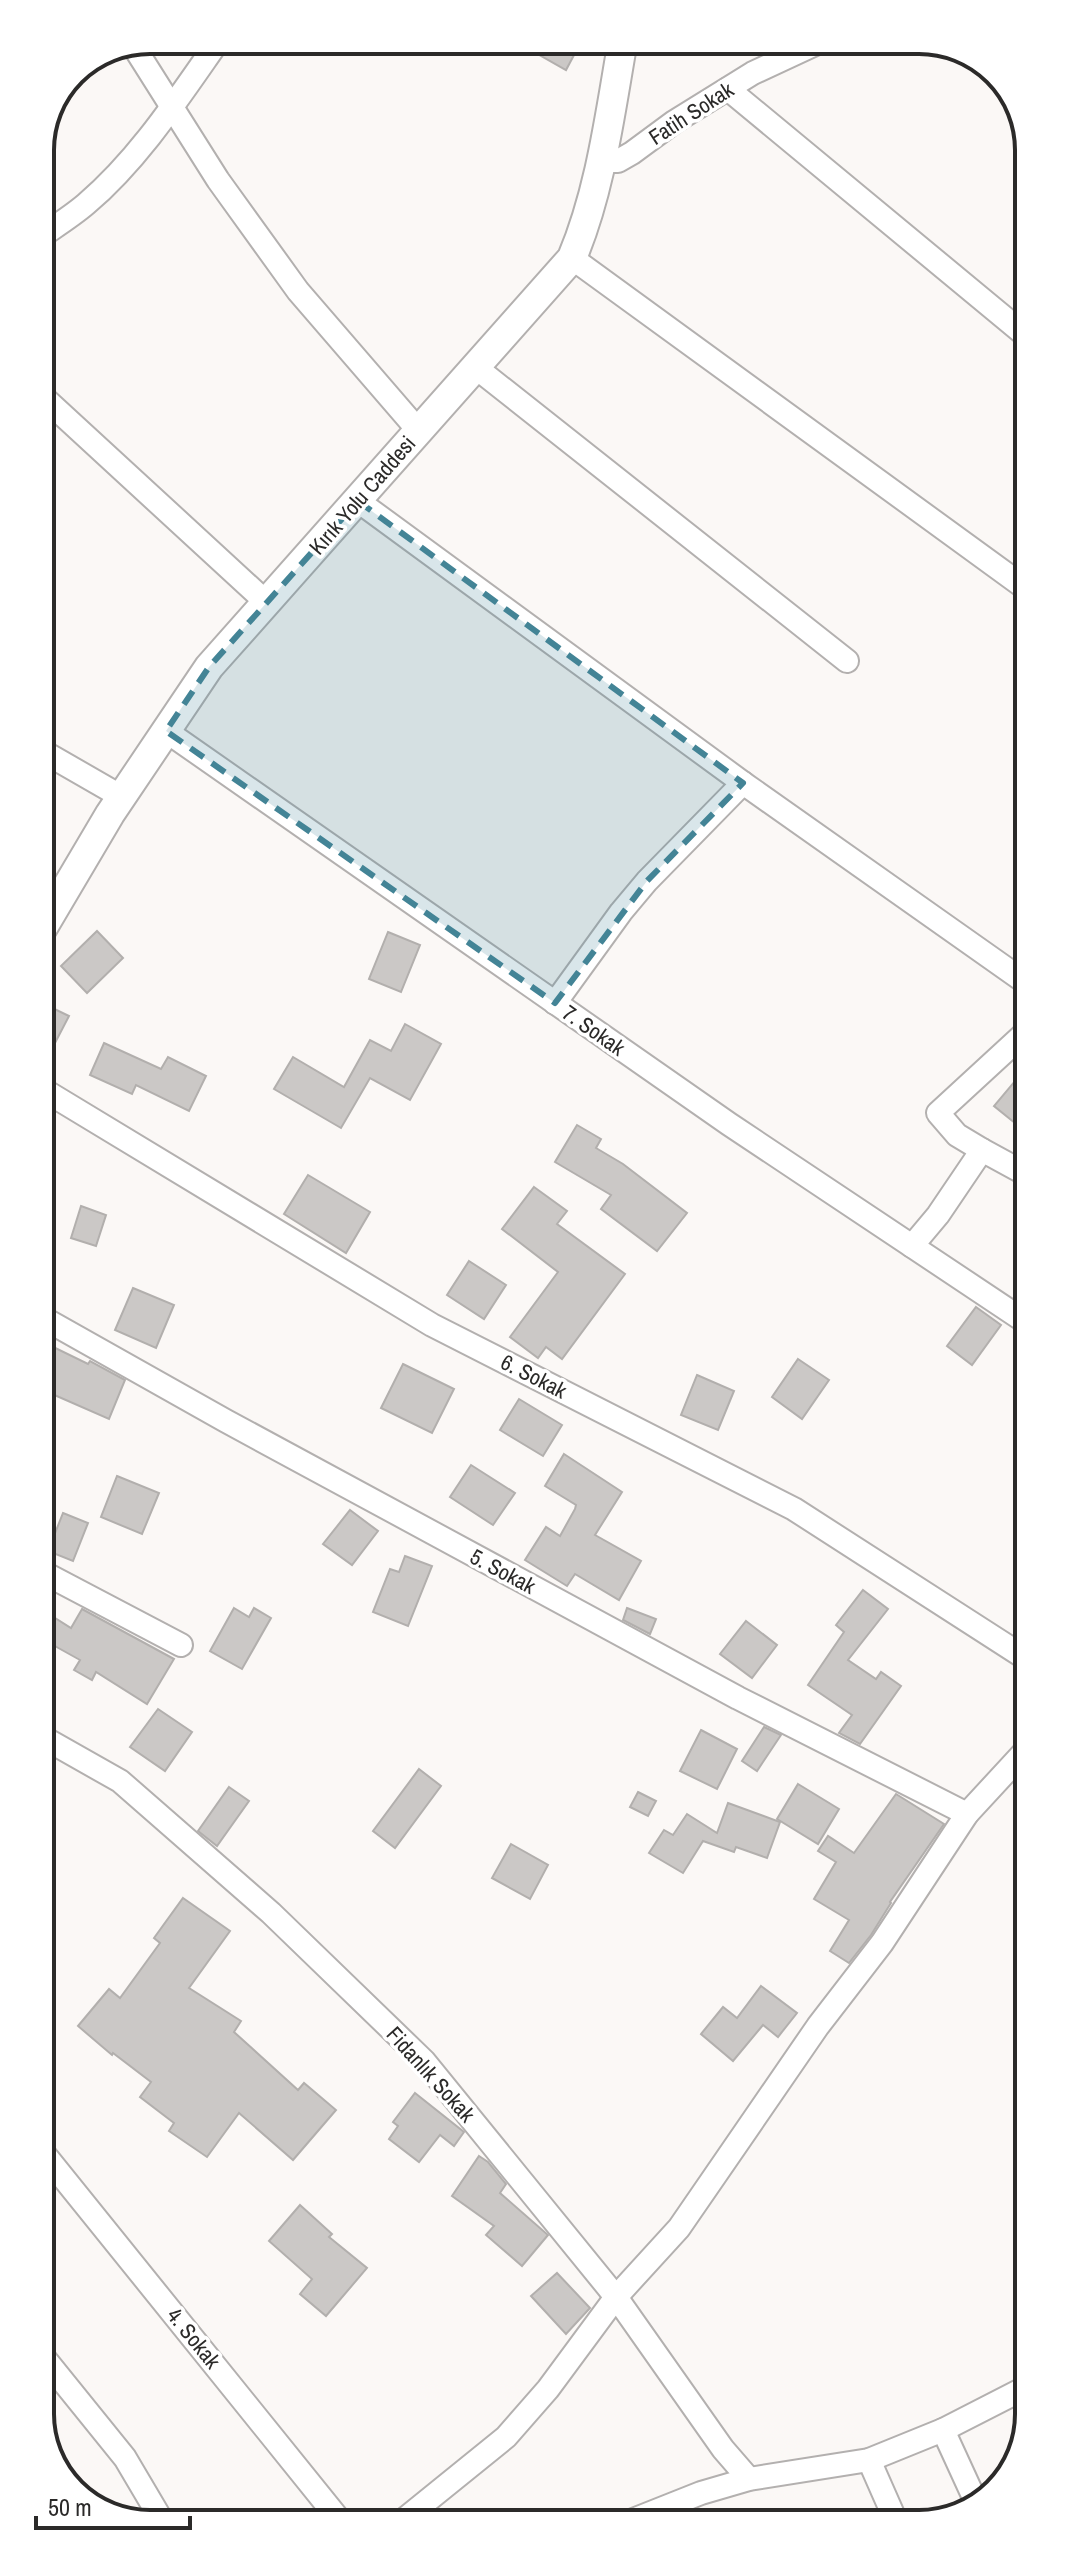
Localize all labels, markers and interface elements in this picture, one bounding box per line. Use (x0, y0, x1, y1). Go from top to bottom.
street label: Fatih Sokak (643, 74, 740, 152)
street label: Kırık Yolu Caddesi (302, 429, 422, 561)
street label: 7. Sokak (557, 998, 632, 1063)
street label: 6. Sokak (496, 1347, 573, 1406)
street label: 5. Sokak (465, 1541, 542, 1601)
street label: Fidanlık Sokak (380, 2020, 483, 2129)
street label: 4. Sokak (160, 2301, 228, 2375)
scale bar (36, 2480, 190, 2530)
text: 50 m (48, 2491, 92, 2523)

